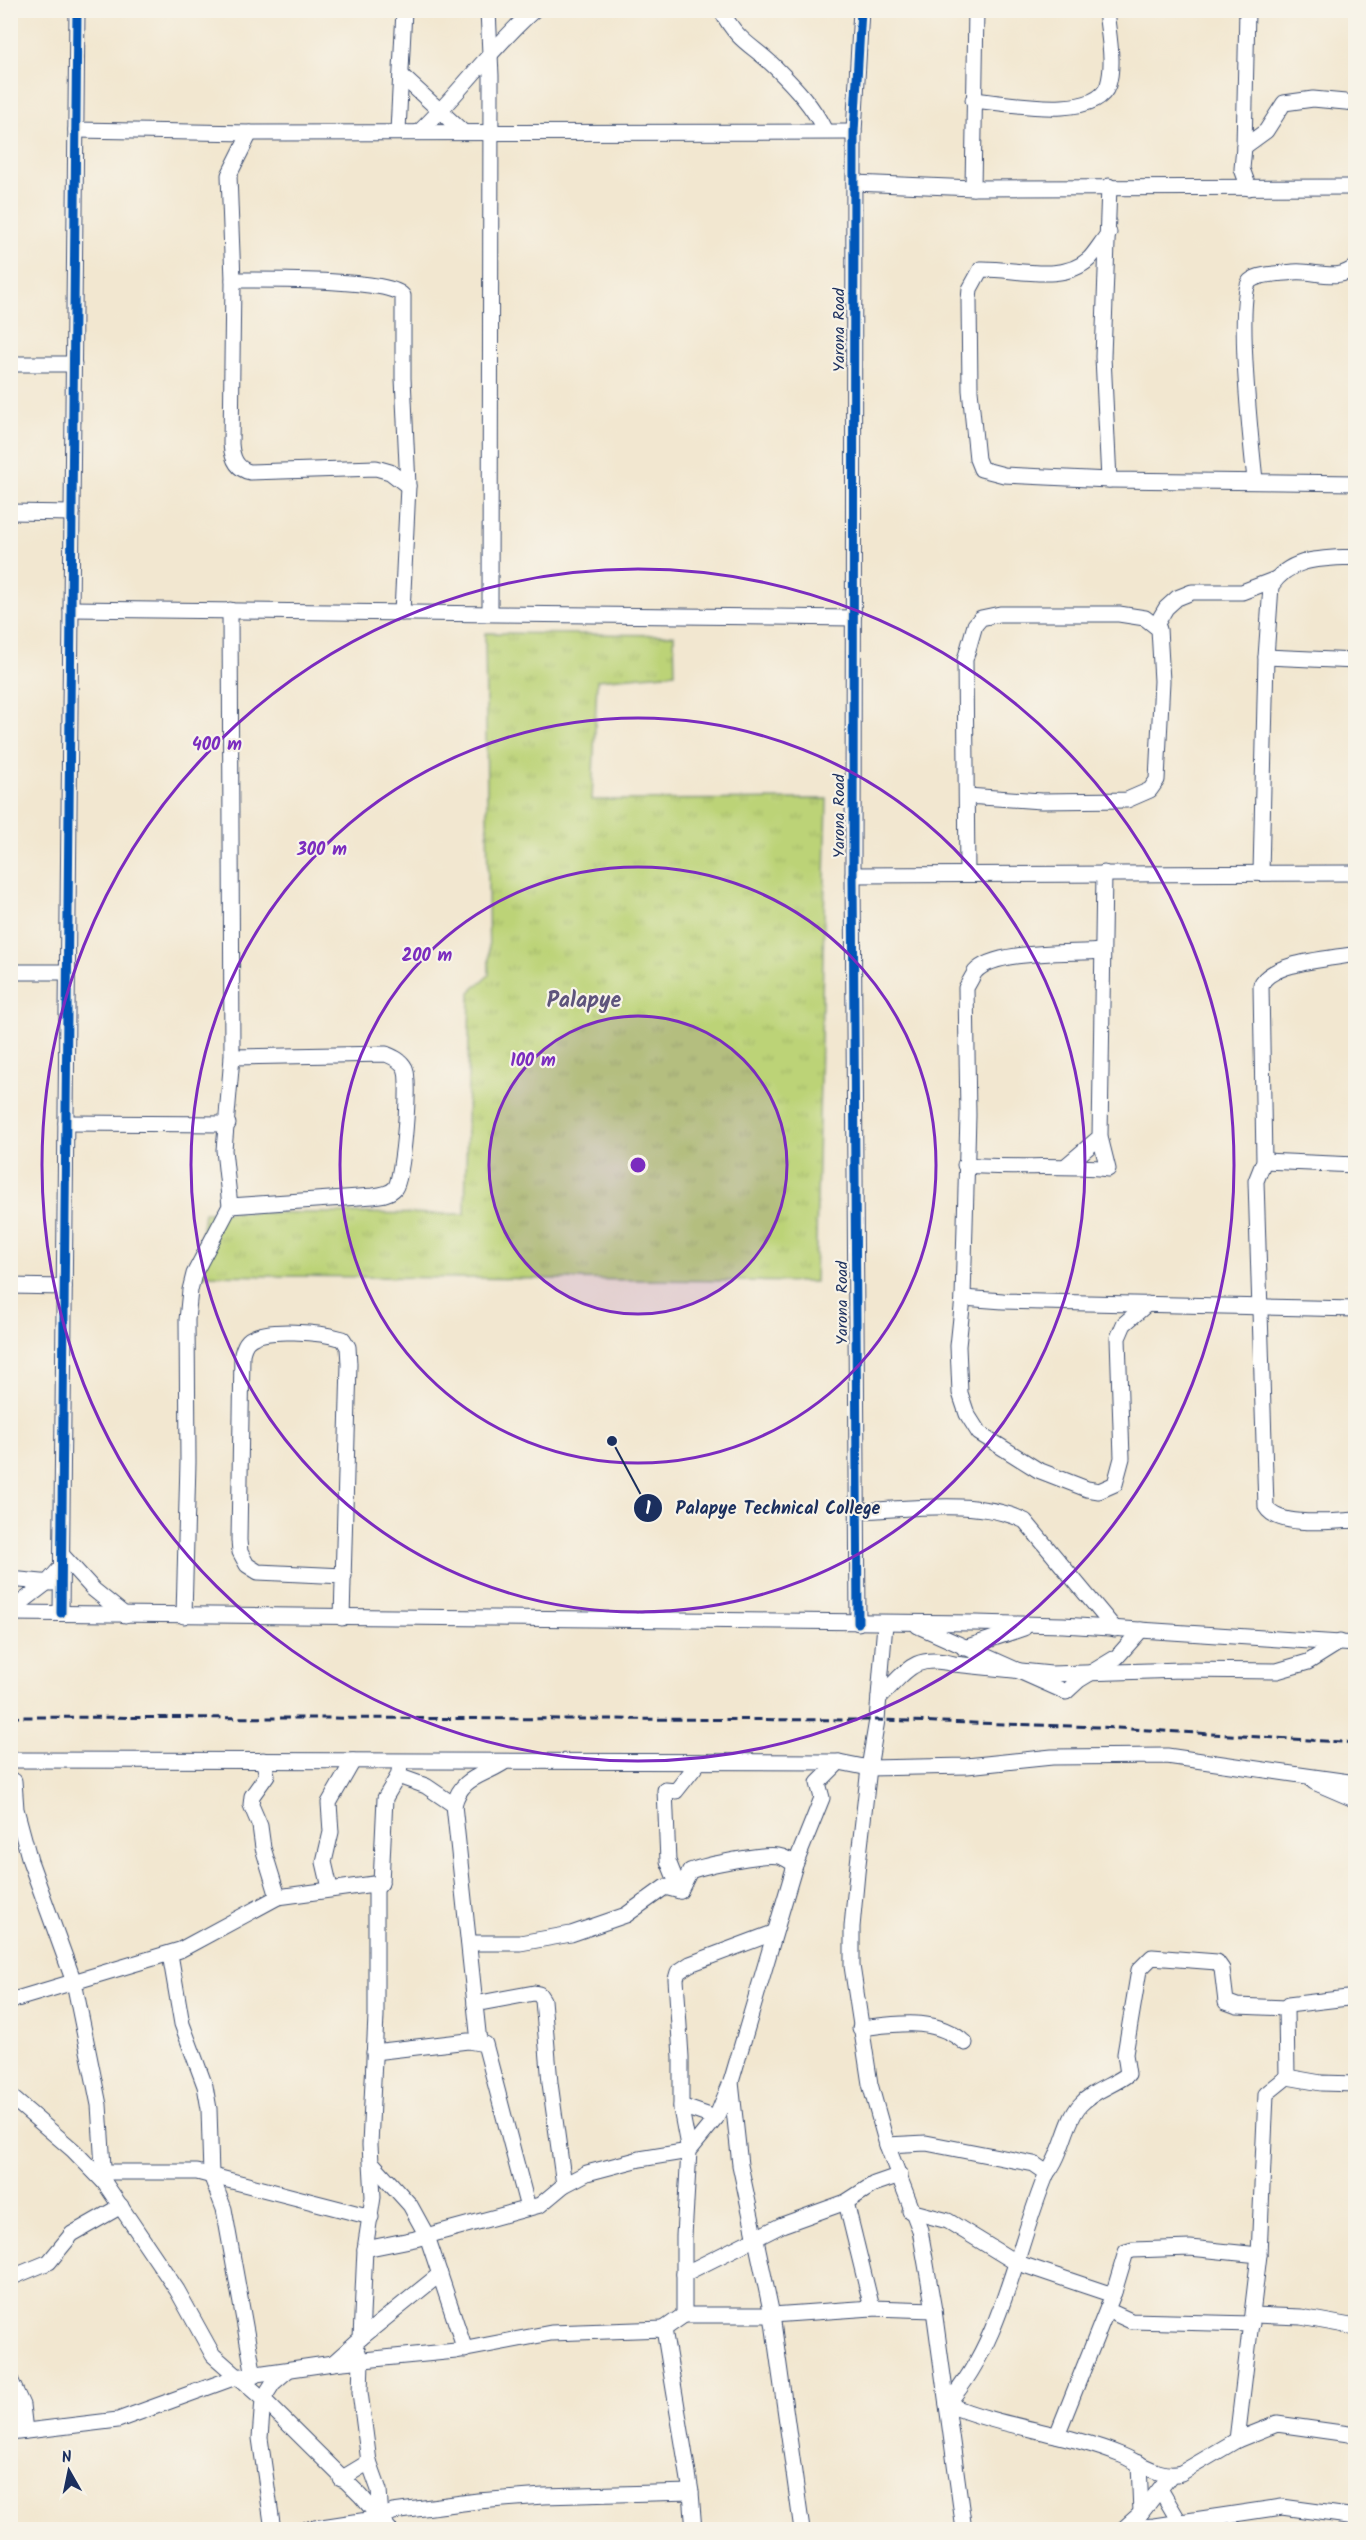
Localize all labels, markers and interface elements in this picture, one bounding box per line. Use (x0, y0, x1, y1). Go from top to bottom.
street label: Yarona Road (827, 287, 852, 372)
text: 400 m (192, 731, 242, 760)
street label: Yarona Road (827, 773, 852, 858)
text: 300 m (296, 836, 347, 865)
text: 200 m (402, 942, 453, 971)
district label: Palapye (547, 984, 621, 1019)
text: 100 m (510, 1047, 556, 1076)
centre of rings (628, 1155, 648, 1175)
street label: Yarona Road (830, 1260, 855, 1345)
callout: Palapye Technical College (633, 1490, 892, 1526)
text: 1 (645, 1495, 651, 1524)
text: Palapye Technical College (676, 1495, 881, 1524)
north arrow (39, 2441, 99, 2501)
text: N (60, 2445, 74, 2471)

